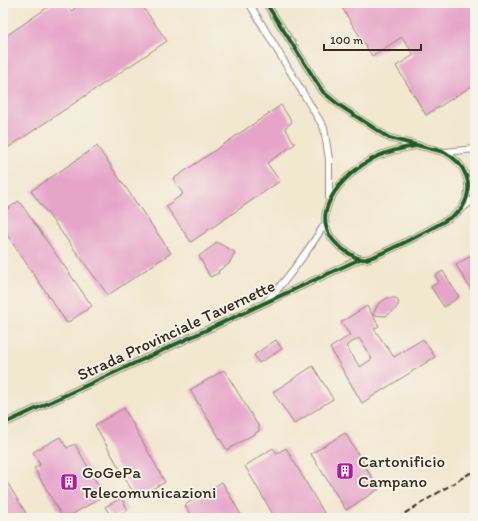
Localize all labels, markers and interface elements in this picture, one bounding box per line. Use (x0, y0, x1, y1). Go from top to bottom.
scale bar (324, 26, 421, 52)
text: 100 m (330, 33, 363, 47)
street label: Strada Provinciale Tavernette (74, 275, 278, 385)
place label: Cartonificio Campano (358, 451, 445, 491)
building icon: Cartonificio Campano (335, 461, 355, 481)
place label: GoGePa Telecomunicazioni (82, 462, 216, 502)
building icon: GoGePa Telecomunicazioni (59, 472, 79, 492)

